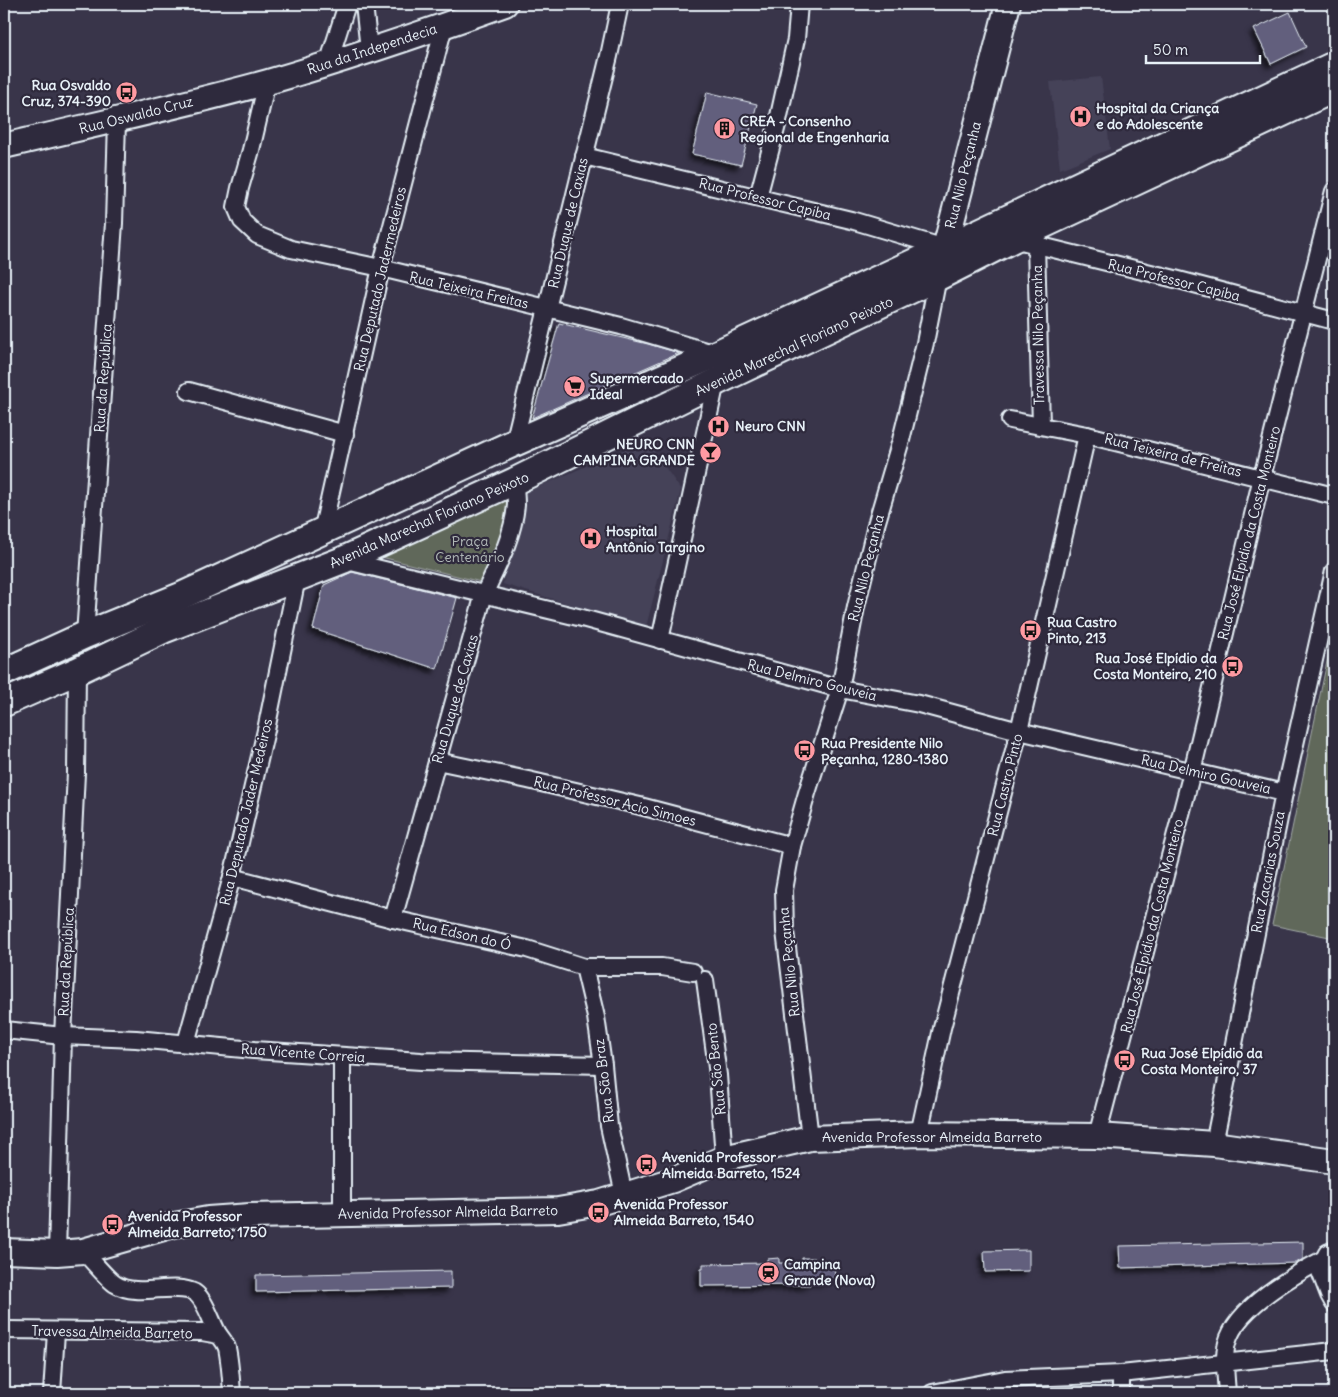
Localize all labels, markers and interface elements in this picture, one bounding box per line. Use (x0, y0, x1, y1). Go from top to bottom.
street label: Rua da Independecia (305, 20, 439, 78)
scale bar (1146, 32, 1259, 64)
text: 50 m (1153, 40, 1188, 59)
place label: Rua Osvaldo Cruz, 374-390 (21, 76, 111, 110)
bus stop icon: Rua Osvaldo Cruz, 374-390 (115, 81, 139, 105)
street label: Rua Oswaldo Cruz (77, 92, 195, 138)
place label: Hospital da Criança e do Adolescente (1096, 99, 1219, 133)
hospital icon: Hospital da Criança e do Adolescente (1068, 104, 1092, 128)
place label: CREA - Consenho Regional de Engenharia (740, 112, 889, 146)
building icon: CREA - Consenho Regional de Engenharia (712, 117, 736, 141)
street label: Rua Nilo Peçanha (941, 119, 985, 231)
street label: Rua Duque de Caxias (544, 156, 592, 290)
street label: Rua Professor Capiba (697, 174, 833, 224)
street label: Rua Deputado Jadermedeiros (350, 185, 410, 373)
street label: Rua Professor Capiba (1106, 255, 1242, 305)
street label: Travessa Nilo Peçanha (1028, 265, 1048, 405)
street label: Rua Teixeira Freitas (408, 268, 530, 312)
street label: Avenida Marechal Floriano Peixoto (692, 292, 896, 400)
street label: Rua da República (90, 323, 116, 433)
place label: Supermercado Ideal (590, 369, 684, 403)
supermarket icon: Supermercado Ideal (562, 374, 586, 398)
hospital icon: Neuro CNN (707, 414, 731, 438)
place label: Neuro CNN (735, 417, 806, 435)
street label: Rua José Elpídio da Costa Monteiro (1214, 424, 1284, 642)
street label: Rua Teixeira de Freitas (1103, 429, 1243, 481)
place label: NEURO CNN CAMPINA GRANDE (573, 435, 695, 469)
bar icon: NEURO CNN CAMPINA GRANDE (699, 440, 723, 464)
street label: Avenida Marechal Floriano Peixoto (326, 468, 532, 572)
street label: Rua Nilo Peçanha (844, 512, 888, 624)
place label: Hospital Antônio Targino (606, 522, 705, 556)
hospital icon: Hospital Antônio Targino (578, 527, 602, 551)
park label: Praça Centenário (435, 532, 505, 566)
place label: Rua Castro Pinto, 213 (1047, 613, 1117, 647)
bus stop icon: Rua Castro Pinto, 213 (1019, 618, 1043, 642)
street label: Rua Duque de Caxias (428, 632, 482, 766)
place label: Rua José Elpídio da Costa Monteiro, 210 (1093, 649, 1217, 683)
bus stop icon: Rua José Elpídio da Costa Monteiro, 210 (1221, 654, 1245, 678)
street label: Rua Delmiro Gouveia (745, 655, 879, 705)
street label: Rua Deputado Jader Medeiros (216, 717, 276, 907)
street label: Rua Castro Pinto (984, 732, 1027, 838)
place label: Rua Presidente Nilo Peçanha, 1280-1380 (821, 734, 949, 768)
bus stop icon: Rua Presidente Nilo Peçanha, 1280-1380 (793, 739, 817, 763)
street label: Rua Delmiro Gouveia (1139, 750, 1273, 798)
street label: Rua Professor Acio Simoes (532, 772, 698, 830)
street label: Rua Zacarias Souza (1247, 809, 1289, 935)
street label: Rua José Elpídio da Costa Monteiro (1117, 817, 1187, 1035)
street label: Rua Nilo Peçanha (774, 906, 804, 1018)
street label: Rua da República (54, 907, 78, 1017)
street label: Rua Edson do Ó (411, 914, 513, 954)
street label: Rua São Bento (702, 1022, 730, 1116)
street label: Rua São Braz (590, 1038, 618, 1124)
street label: Rua Vicente Correia (240, 1040, 366, 1066)
place label: Rua José Elpídio da Costa Monteiro, 37 (1141, 1044, 1263, 1078)
bus stop icon: Rua José Elpídio da Costa Monteiro, 37 (1113, 1049, 1137, 1073)
street label: Avenida Professor Almeida Barreto (822, 1128, 1042, 1146)
place label: Avenida Professor Almeida Barreto, 1524 (662, 1148, 800, 1182)
bus stop icon: Avenida Professor Almeida Barreto, 1524 (634, 1153, 658, 1177)
place label: Avenida Professor Almeida Barreto, 1540 (614, 1195, 754, 1229)
bus stop icon: Avenida Professor Almeida Barreto, 1540 (586, 1200, 610, 1224)
street label: Avenida Professor Almeida Barreto (338, 1201, 558, 1223)
place label: Avenida Professor Almeida Barreto, 1750 (128, 1207, 267, 1241)
bus stop icon: Avenida Professor Almeida Barreto, 1750 (100, 1212, 124, 1236)
place label: Campina Grande (Nova) (784, 1255, 875, 1289)
station icon: Campina Grande (Nova) (756, 1260, 780, 1284)
street label: Travessa Almeida Barreto (31, 1322, 193, 1342)

